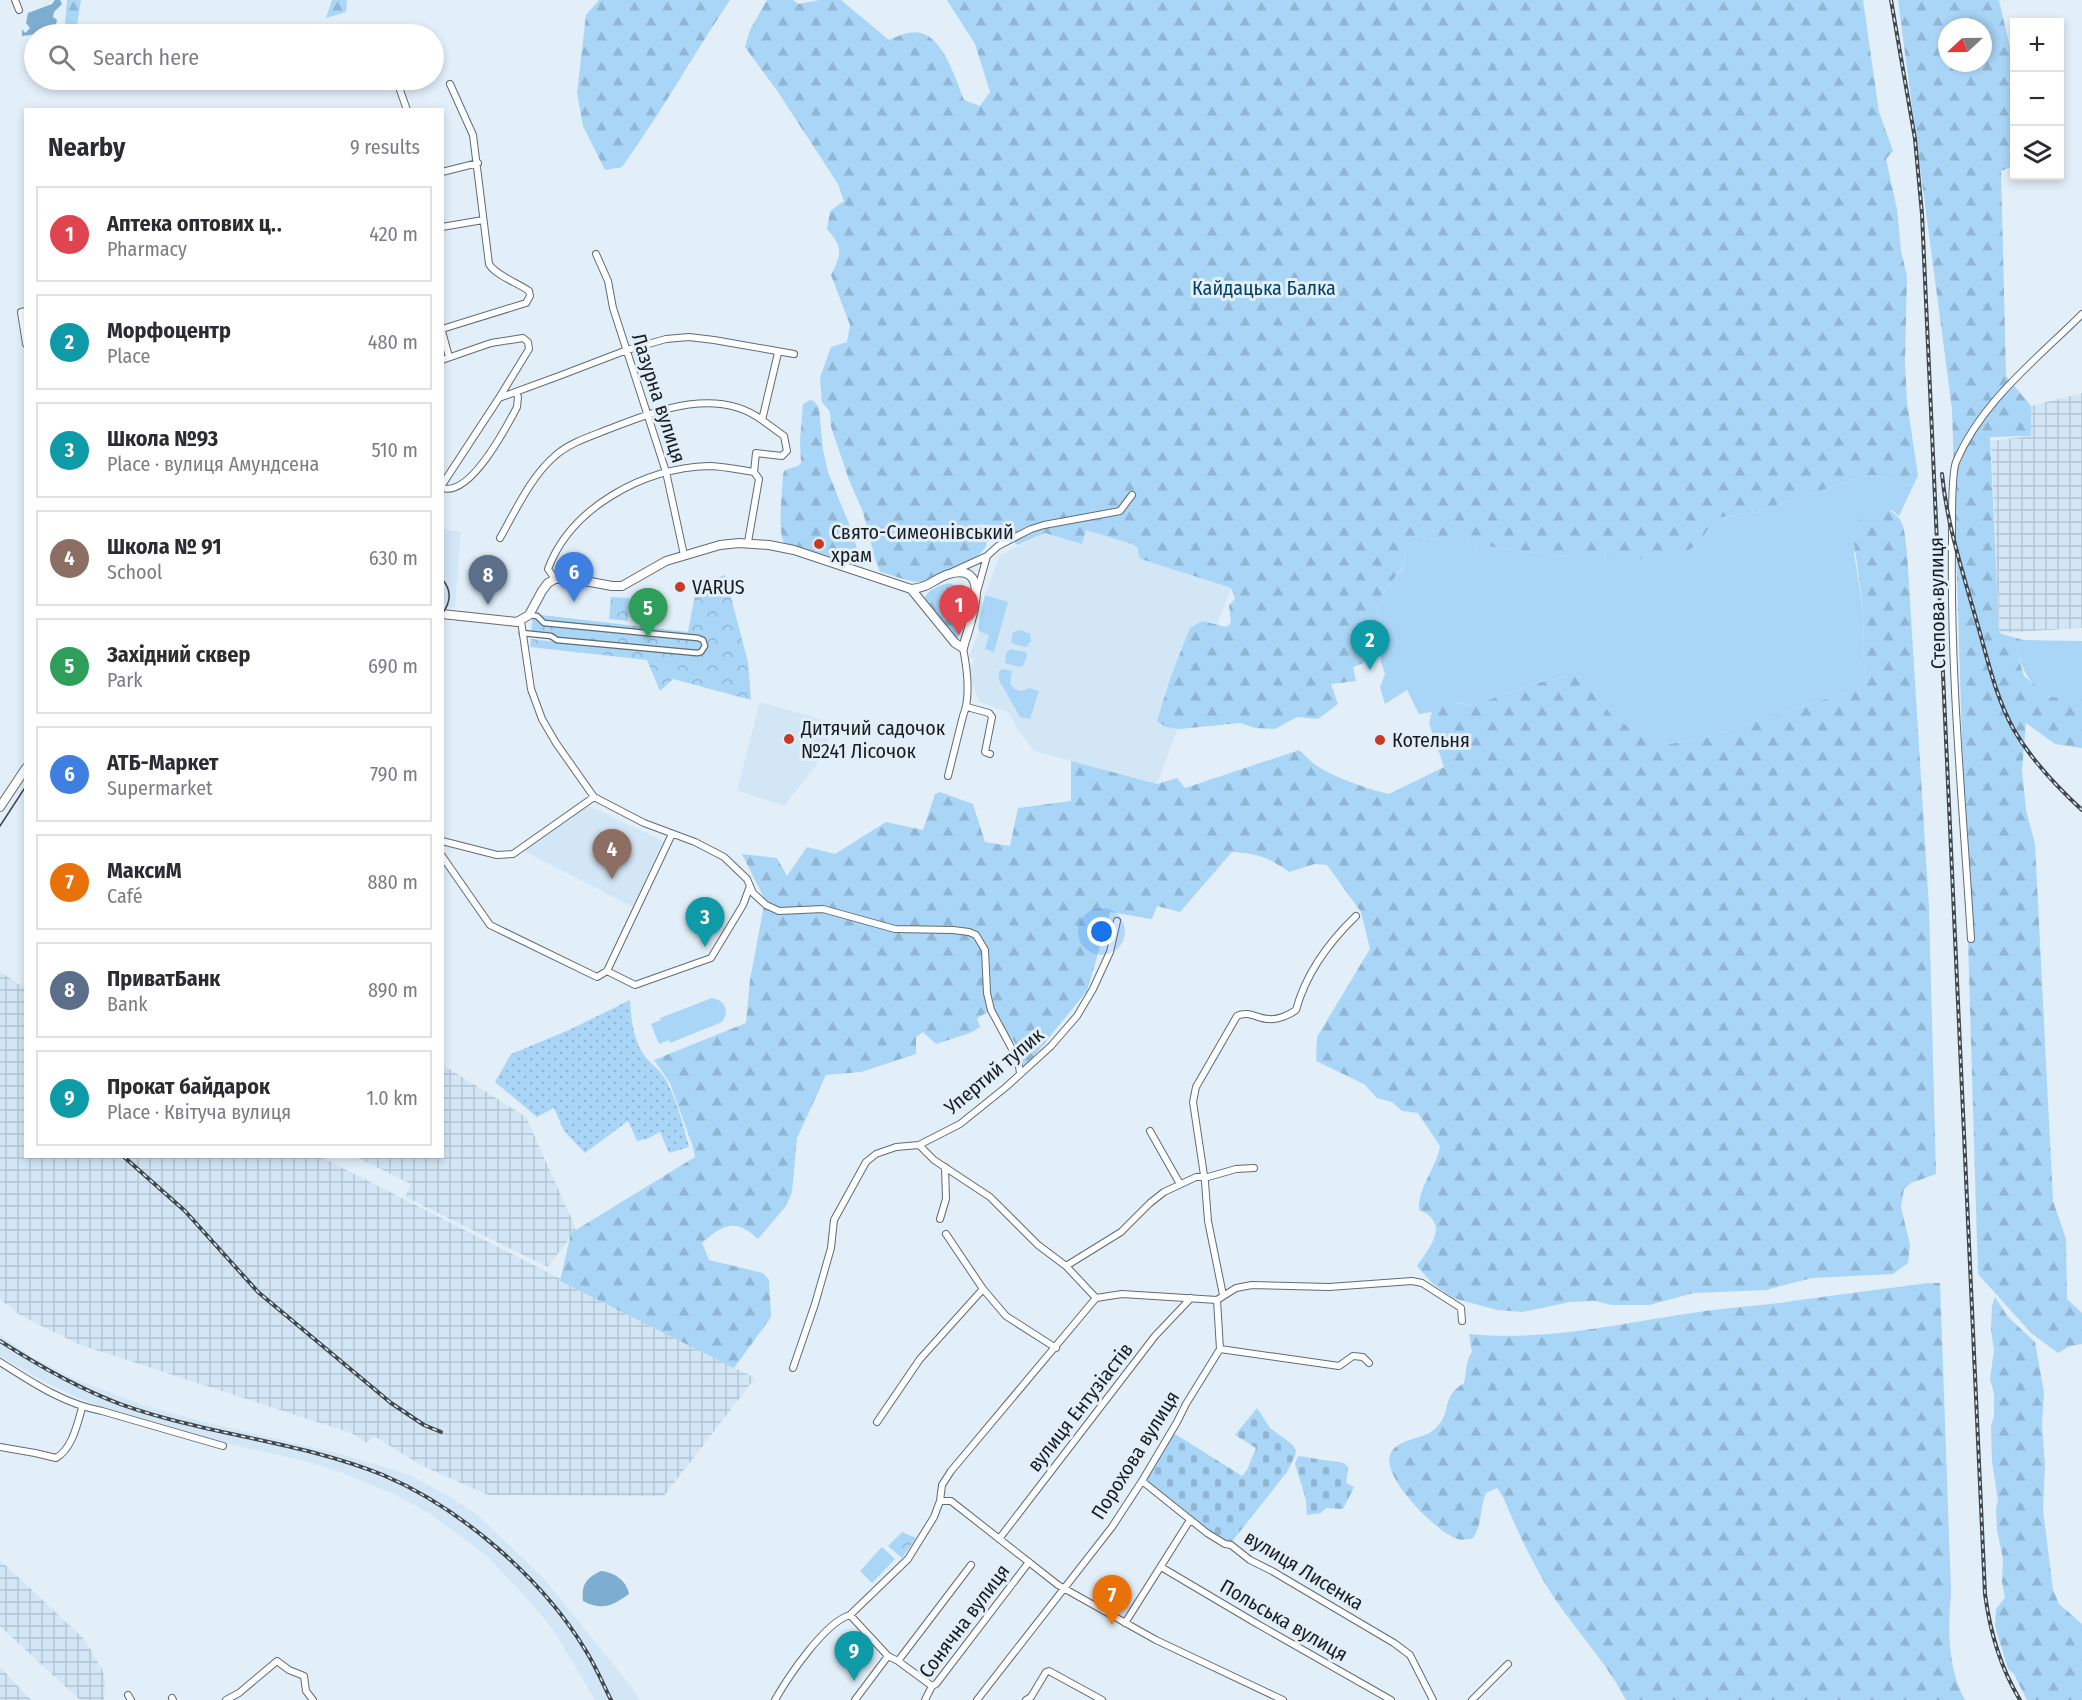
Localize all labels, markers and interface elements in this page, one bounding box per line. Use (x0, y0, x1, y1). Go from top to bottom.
north arrow (1938, 18, 1992, 72)
map controls (2010, 18, 2064, 180)
button: + (2010, 18, 2064, 72)
search box (24, 24, 444, 90)
icon: search (45, 41, 78, 74)
text: Search here (93, 44, 199, 71)
button: − (2010, 72, 2064, 126)
button: layers (2010, 126, 2064, 180)
text: Nearby (48, 132, 125, 163)
text: 9 results (350, 135, 420, 159)
text: Аптека оптових ц‥ (107, 210, 282, 237)
text: 1 (65, 222, 74, 246)
text: 420 m (369, 222, 418, 246)
text: Pharmacy (107, 237, 187, 261)
park label: Кайдацька Балка (1192, 276, 1336, 300)
text: Морфоцентр (107, 317, 231, 344)
text: 2 (65, 330, 74, 354)
text: 480 m (368, 330, 418, 354)
street label: Лазурна вулиця (627, 330, 691, 466)
text: Place (107, 344, 150, 368)
text: Школа №93 (107, 425, 218, 452)
text: 3 (65, 438, 74, 462)
text: 510 m (372, 438, 418, 462)
text: Place · вулиця Амундсена (107, 452, 319, 476)
place label: Свято-Симеонівський храм (831, 520, 1014, 567)
text: Школа № 91 (107, 533, 222, 560)
marker: Свято-Симеонівський храм (812, 537, 826, 551)
street label: Степова вулиця (1924, 537, 1950, 669)
text: 4 (64, 546, 75, 570)
text: 630 m (369, 546, 418, 570)
pin: 6 (554, 552, 594, 602)
pin: 8 (468, 556, 508, 605)
text: School (107, 560, 162, 584)
place label: VARUS (692, 575, 745, 599)
marker: VARUS (673, 580, 687, 594)
pin: 1 (940, 586, 978, 635)
pin: 5 (628, 588, 668, 638)
pin: 2 (1350, 620, 1390, 670)
text: Західний сквер (107, 641, 250, 668)
text: 5 (65, 654, 74, 678)
text: 690 m (368, 654, 418, 678)
text: Park (107, 668, 143, 692)
place label: Дитячий садочок №241 Лісочок (800, 716, 946, 763)
place label: Котельня (1392, 728, 1470, 752)
marker: Дитячий садочок №241 Лісочок (782, 732, 796, 746)
marker: Котельня (1373, 733, 1387, 747)
text: АТБ-Маркет (107, 749, 218, 776)
text: 6 (64, 762, 75, 786)
text: 790 m (370, 762, 418, 786)
text: Supermarket (107, 776, 213, 800)
pin: 4 (592, 830, 632, 879)
text: МаксиМ (107, 857, 182, 884)
text: 7 (65, 870, 74, 894)
text: 880 m (368, 870, 418, 894)
text: Café (107, 884, 143, 908)
pin: 3 (686, 898, 724, 947)
your location (1087, 917, 1116, 946)
text: ПриватБанк (107, 965, 220, 992)
text: 8 (64, 978, 75, 1002)
text: 890 m (368, 978, 418, 1002)
text: Bank (107, 992, 148, 1016)
street label: Упертий тупик (939, 1022, 1049, 1120)
text: Прокат байдарок (107, 1073, 270, 1100)
text: 9 (64, 1086, 75, 1110)
text: 1.0 km (366, 1086, 418, 1110)
text: Place · Квітуча вулиця (107, 1100, 291, 1124)
street label: вулиця Ентузіастів (1022, 1338, 1138, 1476)
street label: Порохова вулиця (1086, 1386, 1184, 1524)
street label: вулиця Лисенка (1240, 1525, 1368, 1615)
street label: Сонячна вулиця (914, 1560, 1014, 1682)
street label: Польська вулиця (1216, 1574, 1352, 1666)
pin: 7 (1092, 1576, 1132, 1625)
pin: 9 (834, 1632, 874, 1681)

